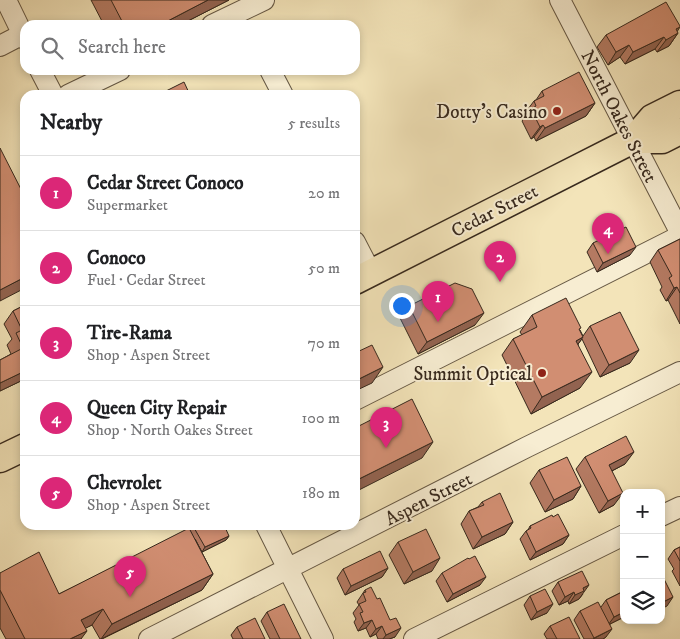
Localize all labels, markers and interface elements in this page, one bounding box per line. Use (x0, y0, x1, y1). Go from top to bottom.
search box (20, 20, 360, 75)
icon: search (38, 34, 66, 62)
text: Search here (78, 36, 166, 59)
street label: North Oakes Street (575, 47, 662, 187)
place label: Dotty's Casino (436, 101, 547, 124)
marker: Dotty's Casino (551, 105, 563, 117)
text: Nearby (40, 110, 102, 136)
text: 5 results (288, 113, 340, 133)
text: Cedar Street Conoco (87, 172, 244, 195)
street label: Cedar Street (448, 180, 542, 243)
text: 1 (53, 183, 59, 203)
text: 20 m (308, 183, 340, 203)
text: Supermarket (87, 195, 168, 215)
pin: 4 (592, 213, 624, 254)
pin: 2 (484, 241, 516, 282)
text: Conoco (87, 247, 145, 270)
text: 2 (52, 258, 60, 278)
text: 50 m (308, 258, 340, 278)
text: Fuel · Cedar Street (87, 270, 206, 290)
pin: 1 (422, 281, 454, 322)
your location (389, 293, 415, 319)
text: Tire-Rama (87, 322, 172, 345)
text: 3 (53, 333, 59, 353)
text: 70 m (308, 333, 340, 353)
text: Shop · Aspen Street (87, 345, 210, 365)
place label: Summit Optical (413, 363, 532, 386)
marker: Summit Optical (536, 367, 548, 379)
text: Queen City Repair (87, 397, 227, 420)
pin: 3 (370, 407, 402, 448)
text: 4 (51, 408, 61, 428)
text: 100 m (302, 408, 340, 428)
text: Shop · North Oakes Street (87, 420, 253, 440)
street label: Aspen Street (381, 468, 476, 531)
text: Chevrolet (87, 472, 162, 495)
text: 5 (52, 483, 60, 503)
text: 180 m (302, 483, 340, 503)
map controls (620, 489, 665, 624)
button: + (620, 489, 665, 534)
text: Shop · Aspen Street (87, 495, 210, 515)
button: − (620, 534, 665, 579)
pin: 5 (114, 556, 146, 597)
button: layers (620, 579, 665, 624)

